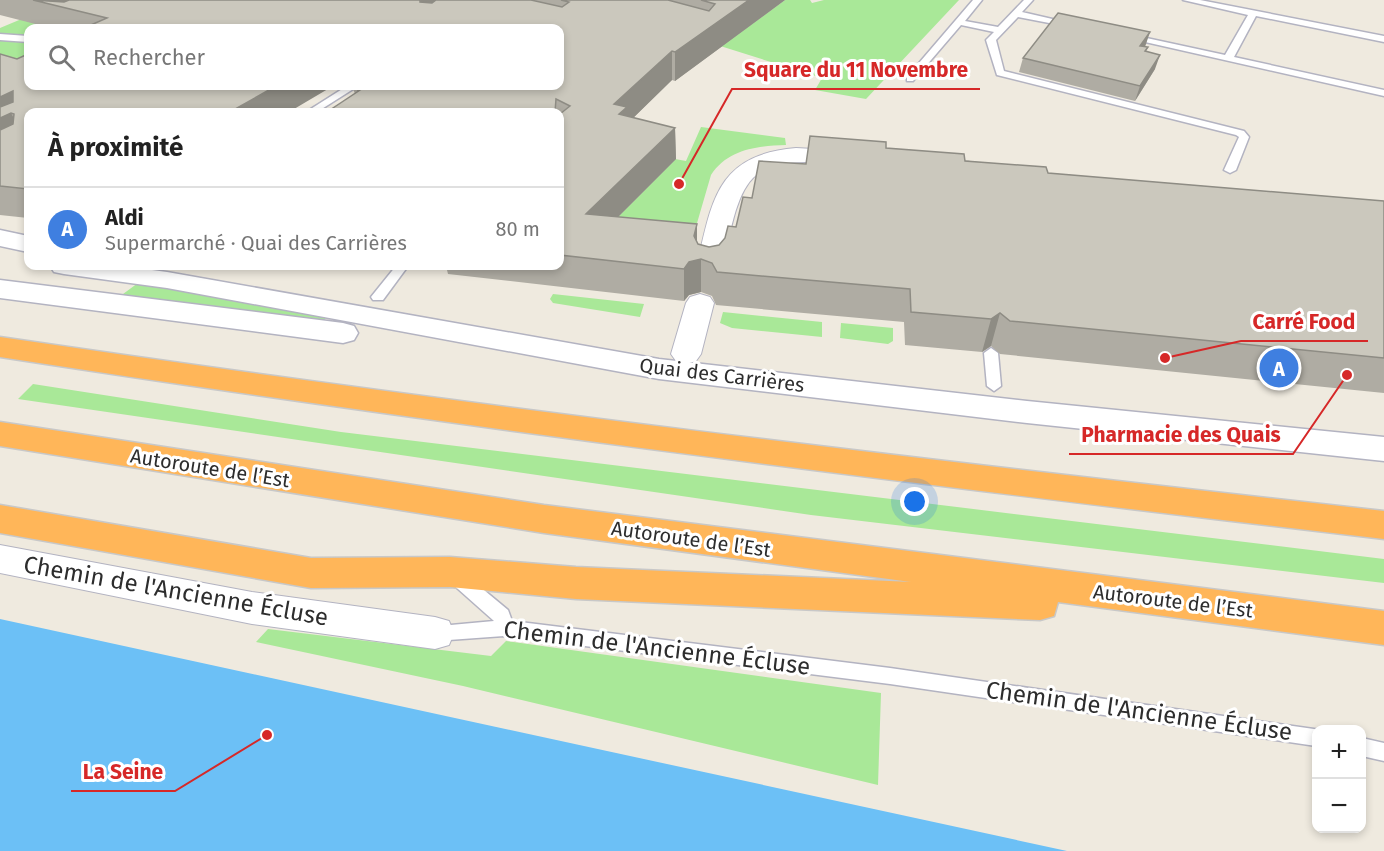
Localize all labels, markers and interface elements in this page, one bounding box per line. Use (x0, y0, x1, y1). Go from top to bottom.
search box (24, 24, 564, 90)
icon: search (45, 41, 78, 74)
text: Rechercher (93, 44, 205, 71)
callout: Square du 11 Novembre (732, 50, 980, 89)
text: Square du 11 Novembre (744, 57, 968, 83)
text: À proximité (48, 132, 183, 163)
text: Aldi (105, 204, 144, 231)
text: A (62, 217, 73, 241)
text: 80 m (495, 217, 540, 241)
text: Supermarché · Quai des Carrières (105, 231, 407, 255)
callout: Carré Food (1241, 302, 1368, 341)
text: Carré Food (1253, 309, 1355, 335)
pin: A (1260, 346, 1298, 391)
street label: Quai des Carrières (638, 353, 806, 397)
callout: Pharmacie des Quais (1069, 415, 1293, 454)
text: Pharmacie des Quais (1081, 422, 1281, 448)
street label: Autoroute de l’Est (129, 444, 292, 493)
your location (900, 487, 929, 516)
street label: Autoroute de l’Est (610, 516, 773, 562)
street label: Chemin de l'Ancienne Écluse (21, 549, 331, 632)
street label: Autoroute de l’Est (1092, 579, 1255, 623)
street label: Chemin de l'Ancienne Écluse (502, 614, 812, 681)
street label: Chemin de l'Ancienne Écluse (984, 675, 1294, 746)
map controls (1312, 725, 1366, 833)
button: + (1312, 725, 1366, 779)
callout: La Seine (71, 752, 175, 791)
text: La Seine (83, 759, 164, 785)
button: − (1312, 779, 1366, 833)

